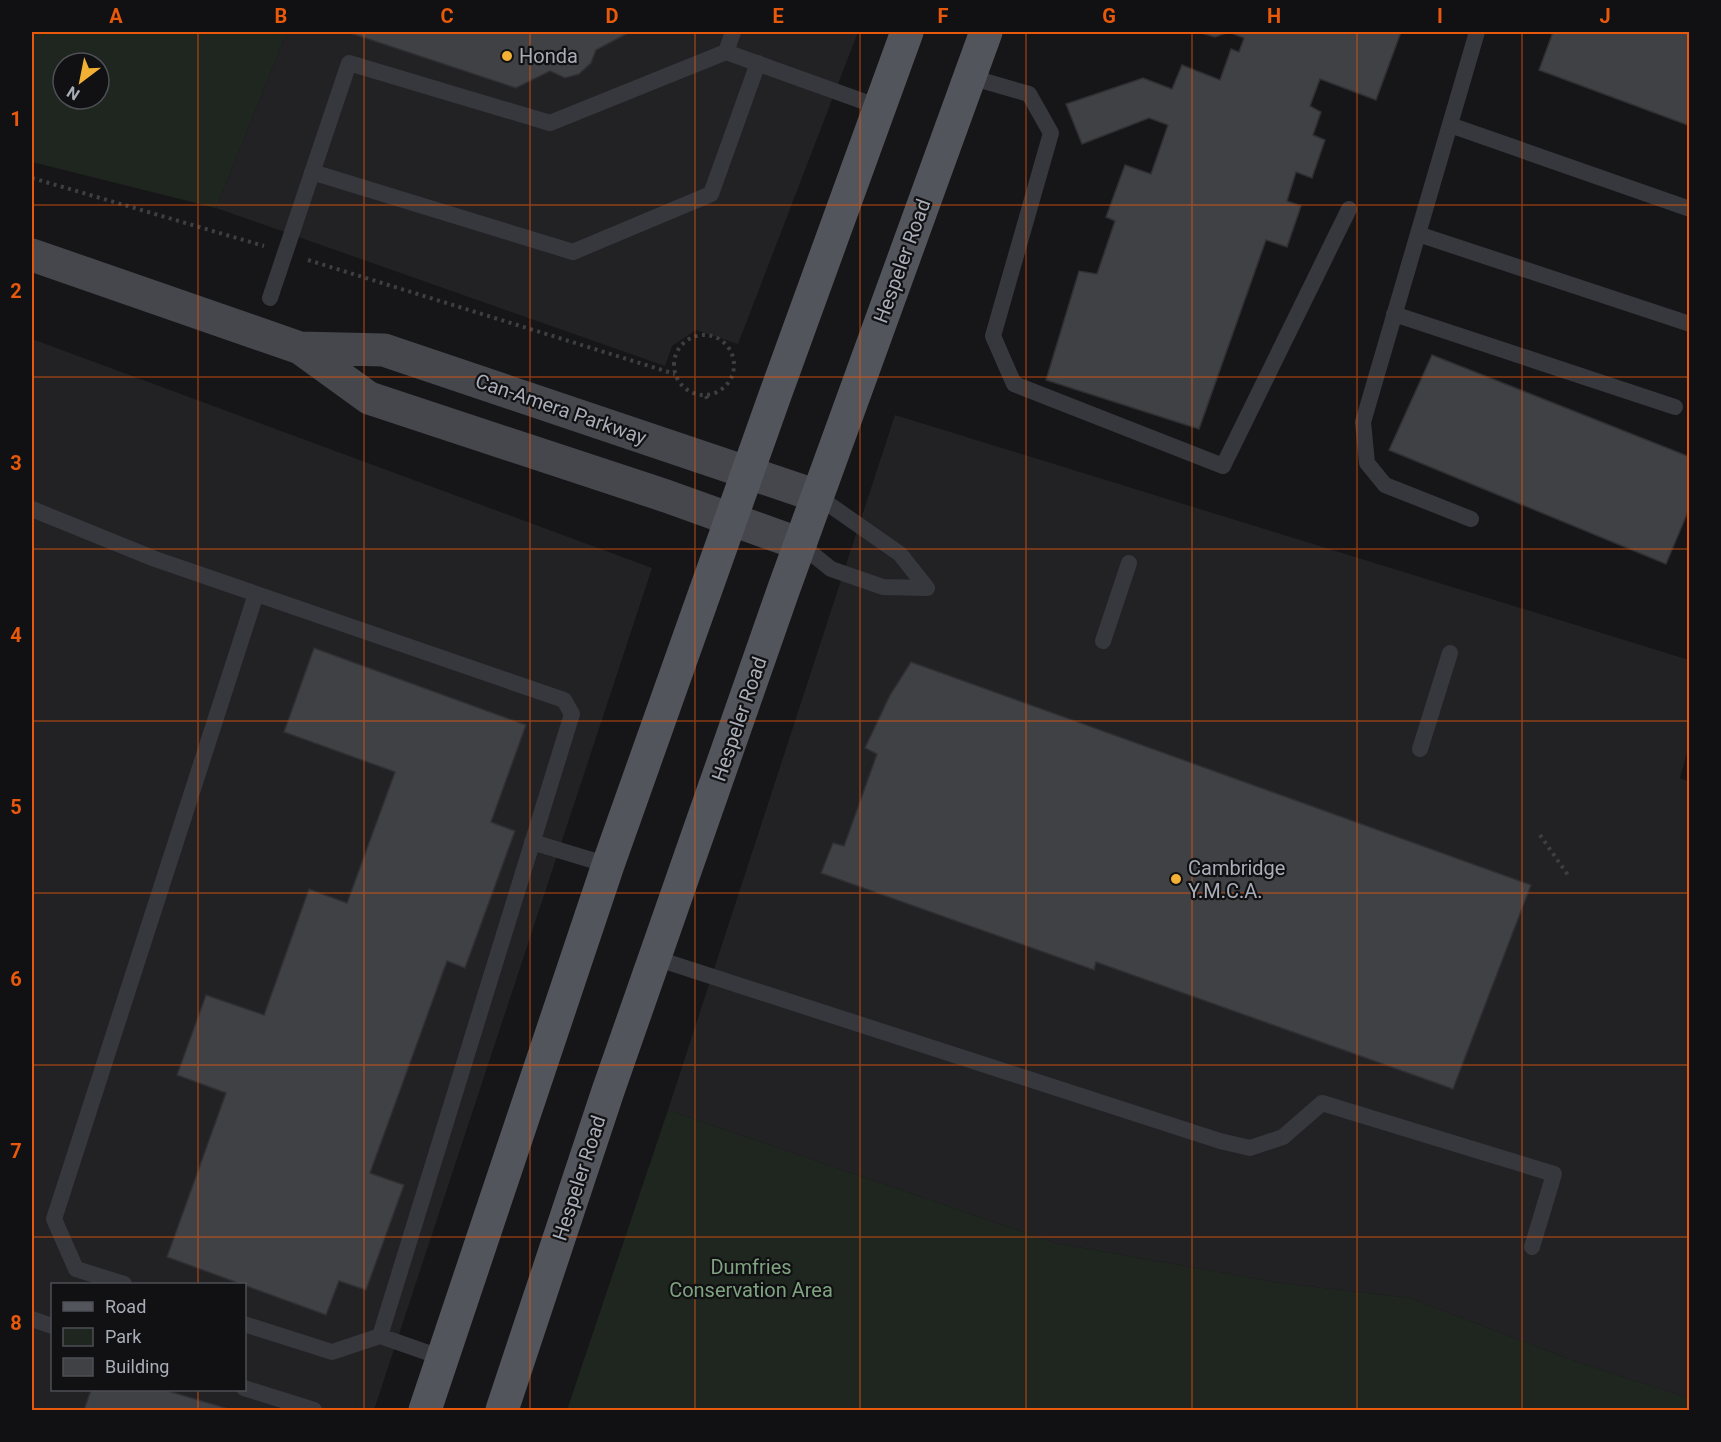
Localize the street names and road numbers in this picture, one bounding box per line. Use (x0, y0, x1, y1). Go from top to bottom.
street label: Hespeler Road (868, 196, 936, 326)
street label: Can-Amera Parkway (472, 368, 650, 450)
street label: Hespeler Road (706, 654, 772, 784)
street label: Hespeler Road (547, 1112, 611, 1244)

